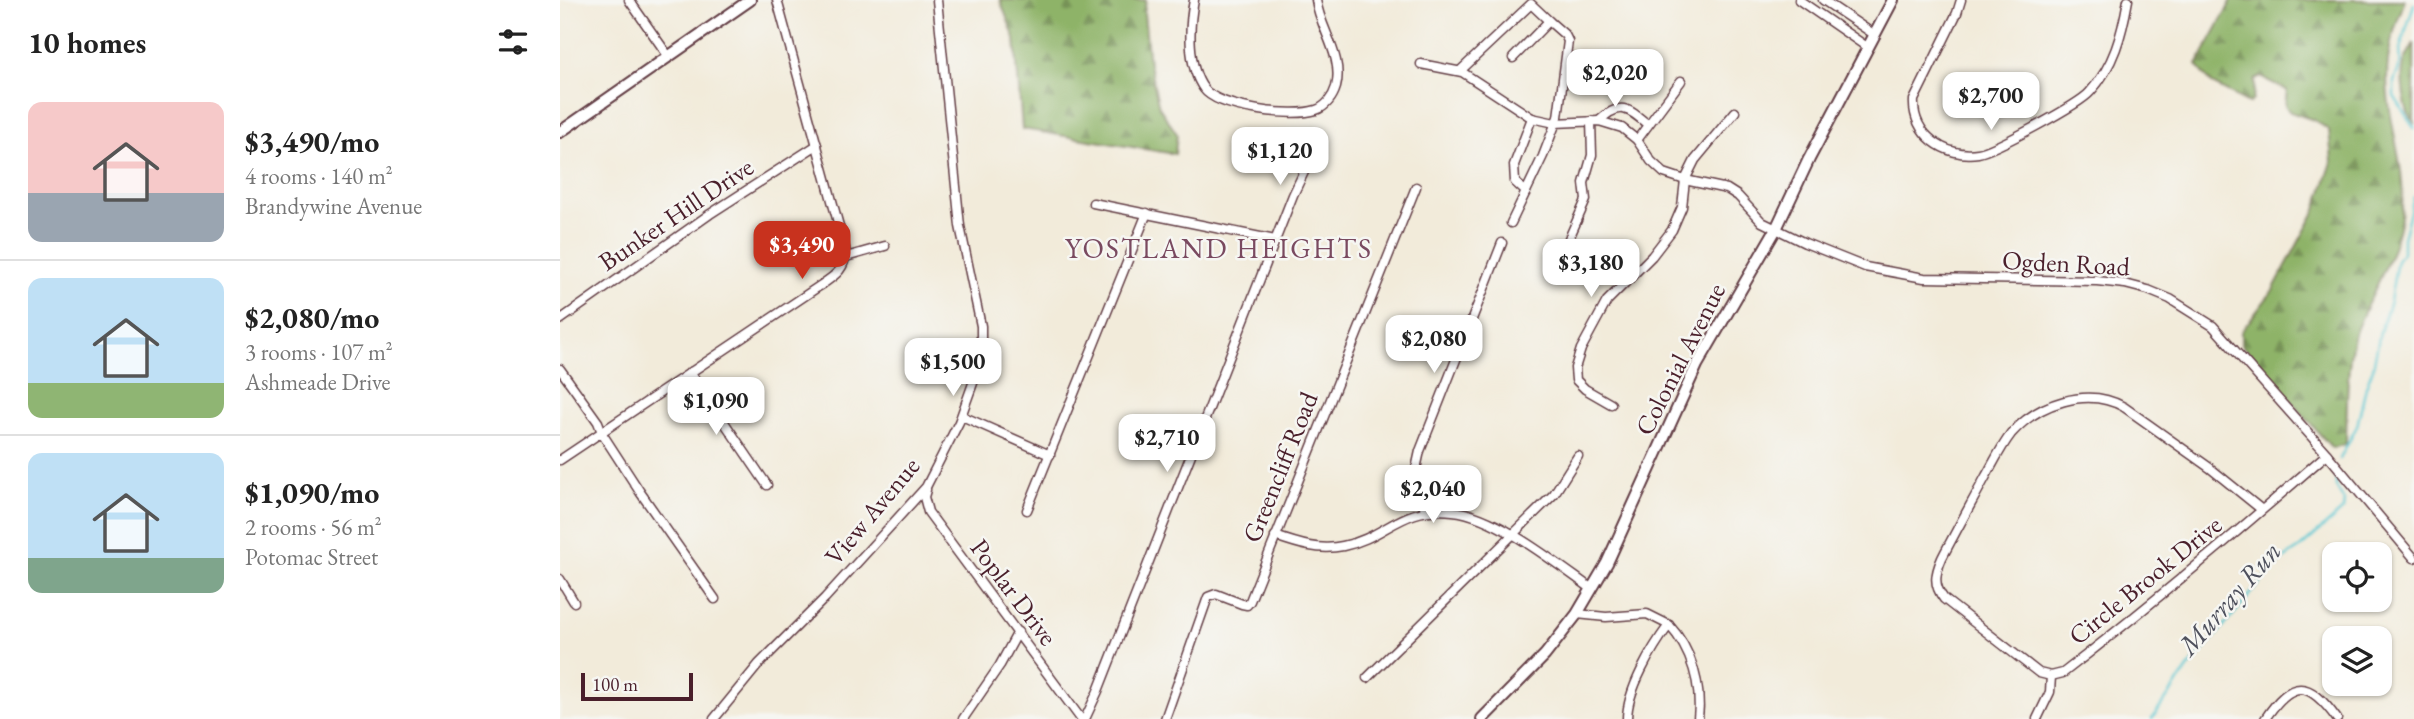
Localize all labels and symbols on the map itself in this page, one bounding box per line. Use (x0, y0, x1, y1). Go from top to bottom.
pin: $2,020 (1558, 50, 1672, 109)
pin: $2,700 (1934, 72, 2048, 132)
pin: $1,120 (1223, 128, 1337, 187)
street label: Bunker Hill Drive (592, 150, 760, 278)
pin: $3,490 (745, 222, 859, 281)
district label: YOSTLAND HEIGHTS (1065, 230, 1373, 266)
pin: $3,180 (1534, 240, 1648, 299)
street label: Ogden Road (2001, 243, 2132, 283)
street label: Colonial Avenue (1627, 277, 1733, 441)
pin: $2,080 (1377, 316, 1491, 375)
pin: $1,500 (896, 338, 1010, 398)
pin: $1,090 (659, 378, 773, 437)
street label: Greencliff Road (1234, 386, 1326, 547)
pin: $2,710 (1110, 414, 1224, 474)
street label: View Avenue (817, 450, 927, 572)
pin: $2,040 (1376, 466, 1490, 525)
street label: Circle Brook Drive (2061, 508, 2229, 652)
street label: Poplar Drive (963, 532, 1065, 652)
water label: Murray Run (2168, 533, 2288, 664)
scale bar (581, 670, 693, 702)

